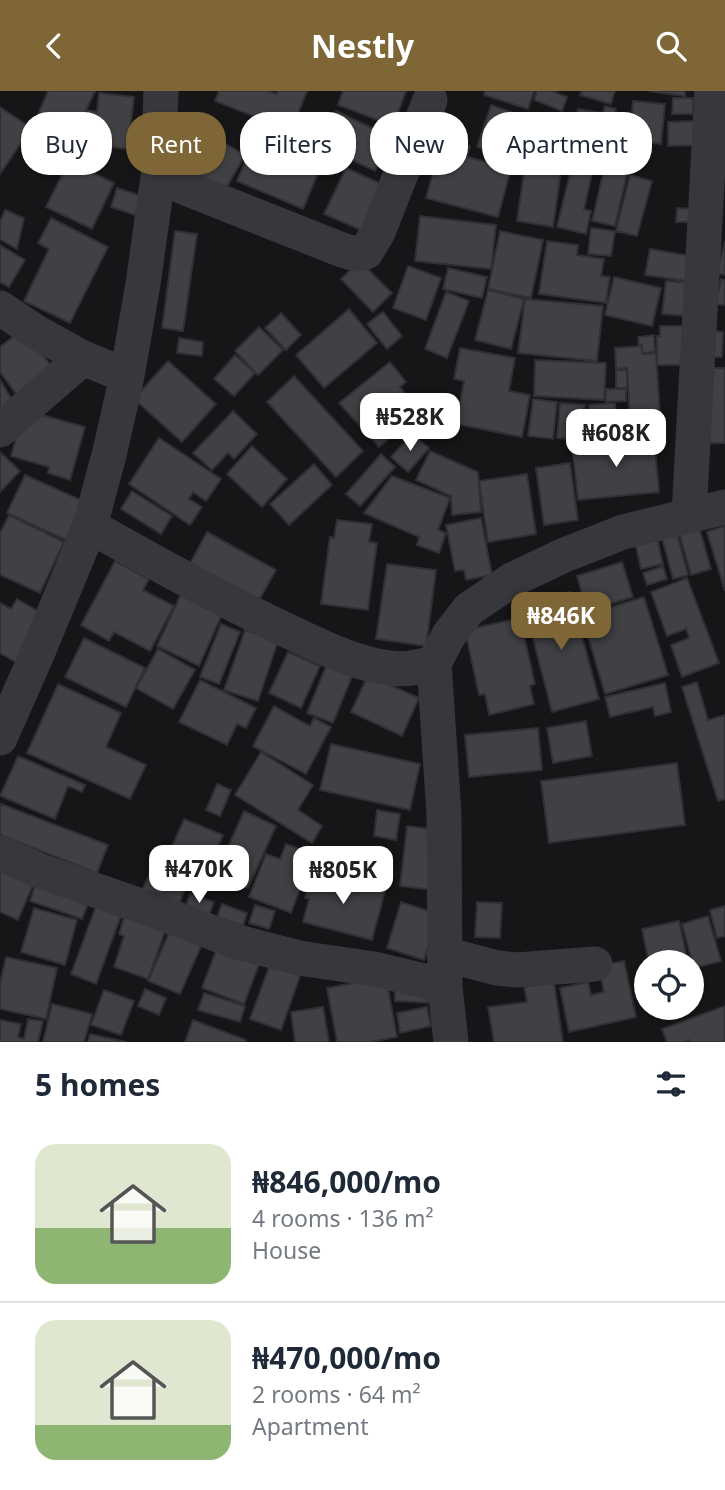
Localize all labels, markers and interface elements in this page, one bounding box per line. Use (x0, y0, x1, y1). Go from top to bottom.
text: Nestly (311, 24, 414, 67)
icon: back (35, 27, 73, 65)
icon: search (652, 27, 690, 65)
chip: Buy (21, 112, 112, 175)
chip: Rent (126, 112, 226, 175)
chip: Filters (240, 112, 356, 175)
chip: New (370, 112, 468, 175)
chip: Apartment (482, 112, 652, 175)
pin: ₦528K (361, 393, 459, 453)
text: ₦528K (376, 400, 444, 432)
pin: ₦608K (567, 409, 665, 469)
text: ₦608K (582, 416, 650, 448)
pin: ₦846K (512, 593, 610, 652)
text: ₦846K (527, 599, 595, 631)
pin: ₦470K (150, 845, 248, 905)
pin: ₦805K (294, 847, 392, 906)
text: ₦470K (165, 852, 233, 884)
text: ₦805K (309, 853, 377, 885)
map controls (634, 950, 704, 1020)
button: locate (634, 950, 704, 1020)
text: 5 homes (35, 1064, 160, 1105)
icon: filters (652, 1065, 690, 1103)
text: ₦846,000/mo (252, 1161, 441, 1202)
icon: home (91, 1172, 175, 1256)
text: 4 rooms · 136 m² (252, 1202, 434, 1234)
text: House (252, 1234, 321, 1266)
text: ₦470,000/mo (252, 1337, 441, 1378)
icon: home (91, 1348, 175, 1432)
text: 2 rooms · 64 m² (252, 1378, 421, 1410)
text: Apartment (252, 1410, 369, 1442)

